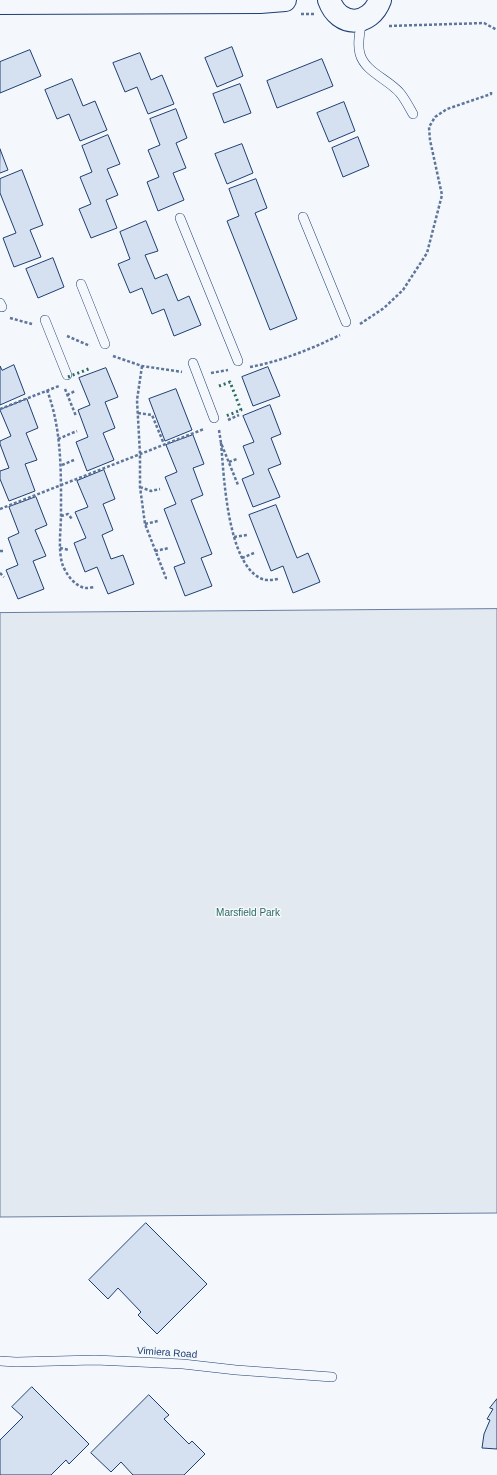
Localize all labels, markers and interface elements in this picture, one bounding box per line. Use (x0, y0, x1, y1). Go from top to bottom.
park label: Marsfield Park (216, 907, 280, 919)
street label: Vimiera Road (136, 1345, 198, 1361)

